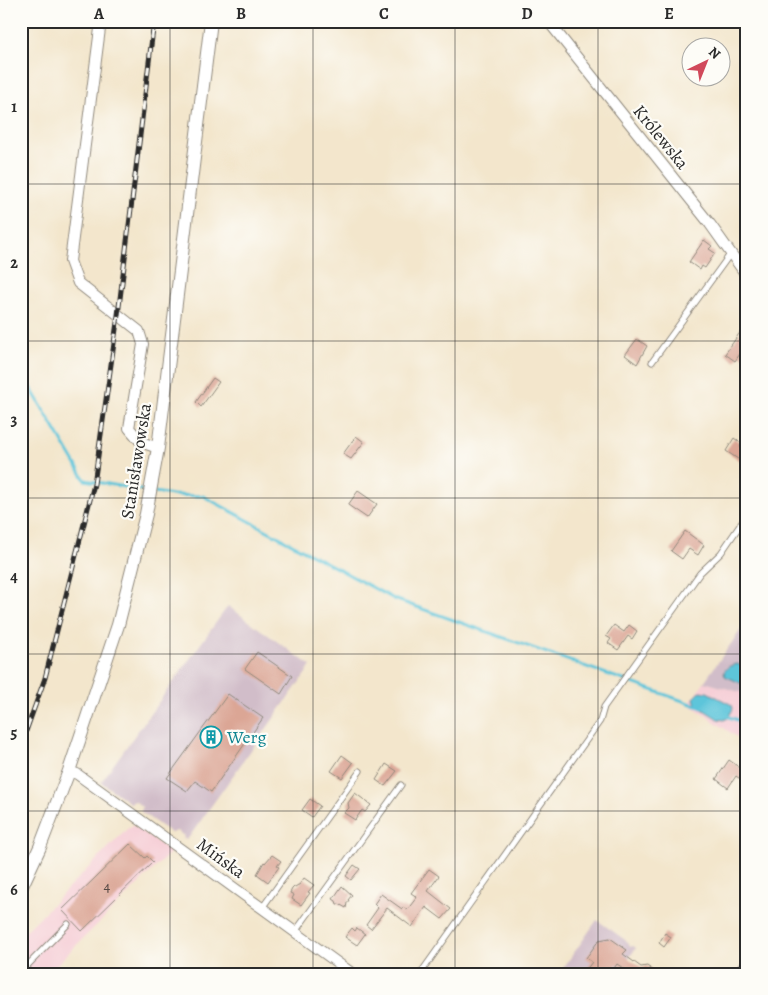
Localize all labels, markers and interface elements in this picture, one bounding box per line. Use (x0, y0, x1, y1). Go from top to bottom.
text: A (93, 3, 105, 25)
text: B (236, 3, 246, 25)
text: C (379, 3, 389, 25)
text: D (521, 3, 533, 25)
text: E (664, 3, 674, 25)
north arrow (680, 38, 730, 88)
text: N (704, 42, 725, 63)
text: 1 (11, 96, 17, 118)
street label: Królewska (628, 100, 695, 175)
text: 2 (10, 252, 18, 274)
street label: Stanisławowska (115, 401, 157, 521)
text: 3 (11, 409, 18, 431)
text: 4 (10, 566, 18, 588)
text: 5 (11, 722, 18, 744)
building icon: Werg (199, 725, 223, 749)
place label: Werg (226, 725, 266, 749)
street label: Mińska (192, 832, 251, 884)
house number: 4 (104, 876, 111, 896)
text: 6 (10, 879, 18, 901)

